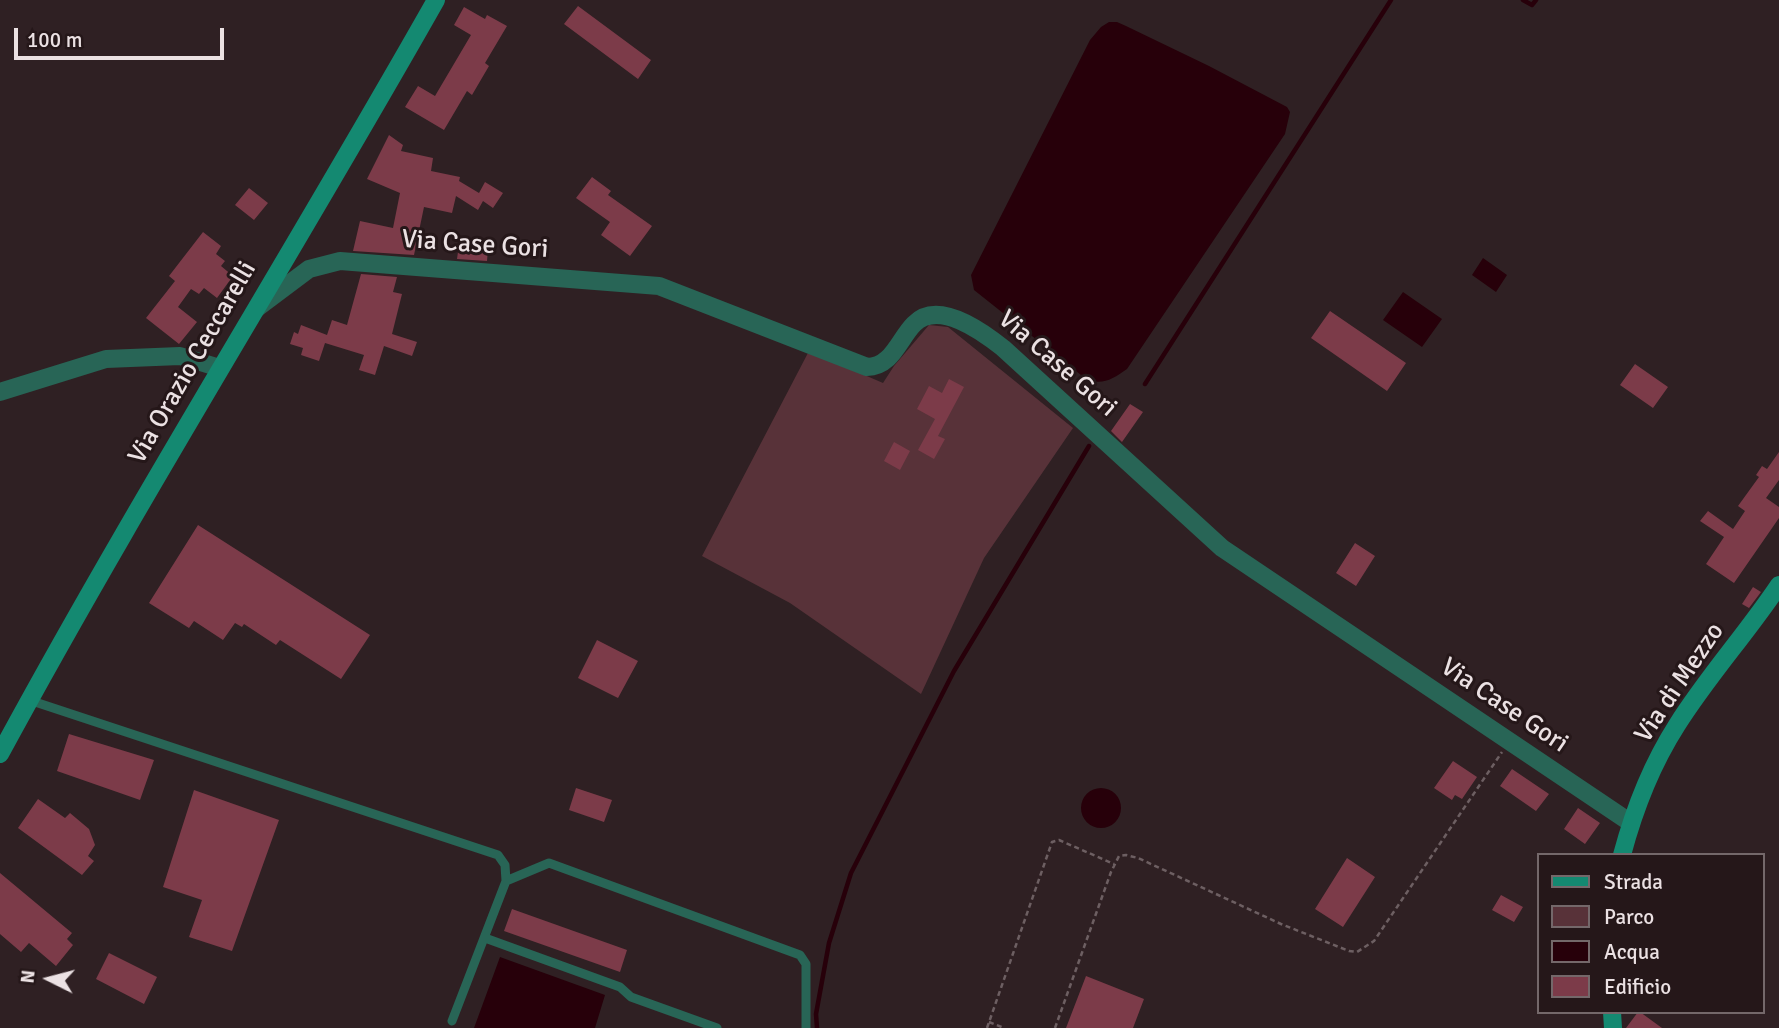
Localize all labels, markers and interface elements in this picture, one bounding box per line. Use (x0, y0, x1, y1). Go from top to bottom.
scale bar (18, 14, 228, 58)
text: 100 m (27, 27, 82, 53)
street label: Via Case Gori (401, 224, 549, 266)
street label: Via Orazio Ceccarelli (122, 256, 264, 470)
street label: Via Case Gori (991, 304, 1123, 424)
street label: Via di Mezzo (1629, 617, 1731, 749)
street label: Via Case Gori (1434, 652, 1574, 760)
legend (1538, 853, 1765, 1014)
text: Strada (1604, 869, 1663, 895)
text: Parco (1604, 904, 1654, 930)
text: Acqua (1604, 939, 1660, 965)
north arrow (14, 944, 84, 1014)
text: N (15, 969, 41, 985)
text: Edificio (1604, 974, 1671, 1000)

